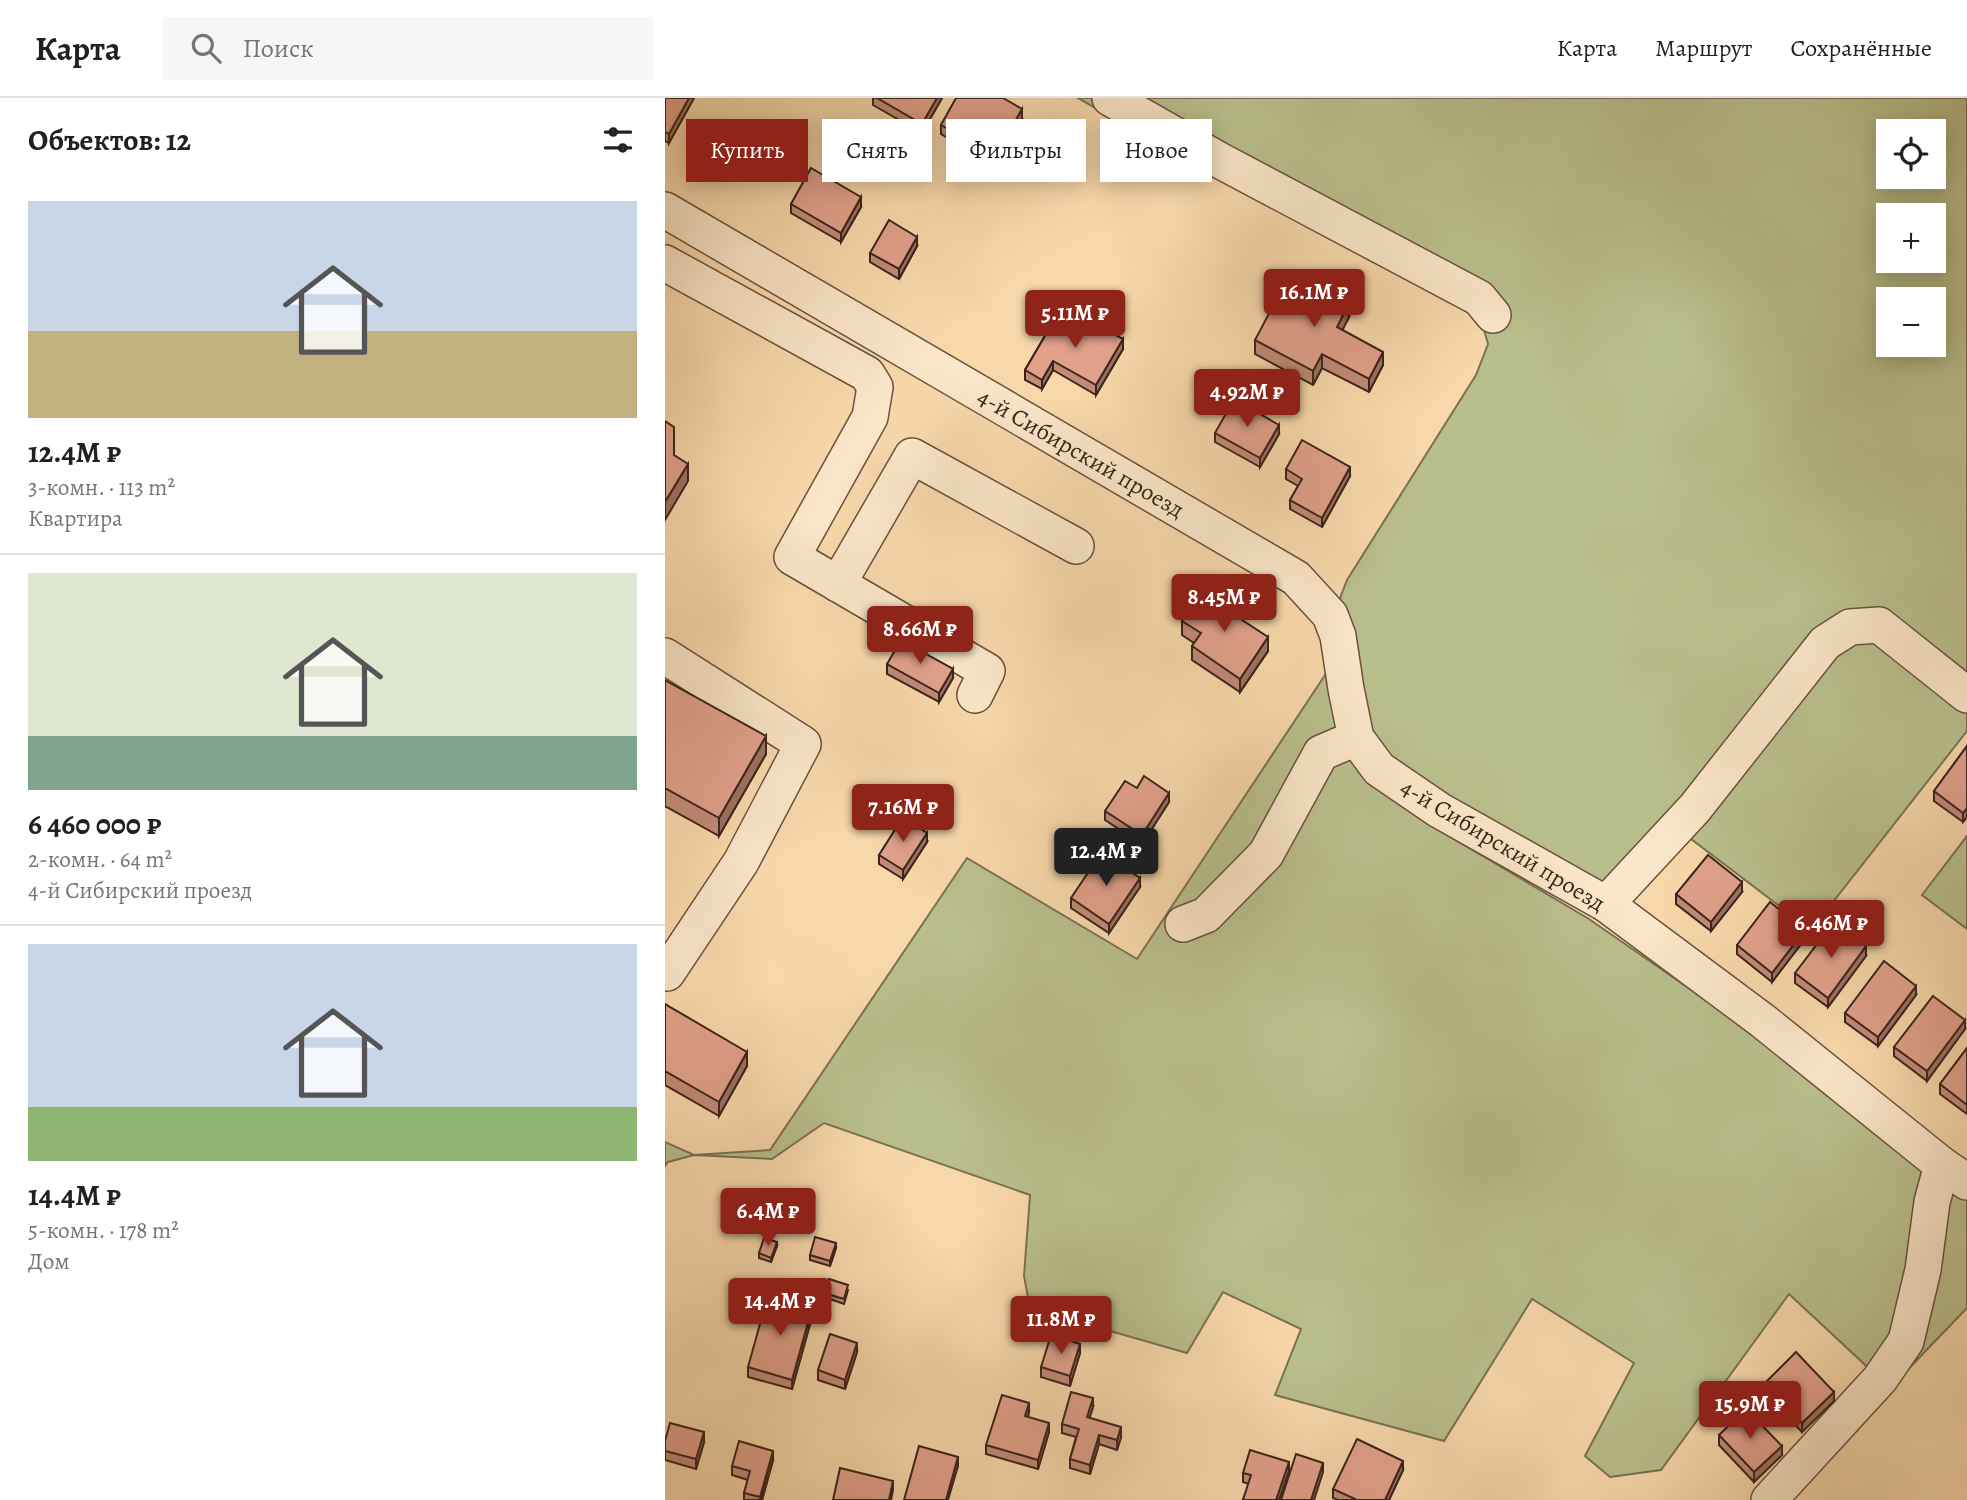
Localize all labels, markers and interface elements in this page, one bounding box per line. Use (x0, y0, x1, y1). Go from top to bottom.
search box (163, 17, 653, 80)
text: Карта (35, 26, 121, 71)
icon: search (187, 29, 225, 67)
text: Поиск (243, 31, 314, 66)
text: Карта (1557, 32, 1617, 64)
text: Маршрут (1655, 32, 1753, 64)
text: Сохранённые (1791, 32, 1932, 64)
chip: Купить (686, 119, 808, 182)
chip: Снять (822, 119, 932, 182)
chip: Фильтры (946, 119, 1086, 182)
chip: Новое (1100, 119, 1212, 182)
map controls (1876, 119, 1946, 357)
button: locate (1876, 119, 1946, 189)
text: Объектов: 12 (28, 120, 191, 160)
icon: filters (599, 121, 637, 159)
button: + (1876, 203, 1946, 273)
icon: home (270, 247, 396, 373)
pin: 16.1M ₽ (1249, 270, 1379, 329)
text: 16.1M ₽ (1280, 276, 1348, 307)
button: − (1876, 287, 1946, 357)
pin: 5.11M ₽ (1010, 290, 1140, 350)
text: 5.11M ₽ (1041, 297, 1109, 328)
pin: 4.92M ₽ (1182, 370, 1312, 429)
text: 4.92M ₽ (1210, 376, 1284, 407)
street label: 4-й Сибирский проезд (972, 381, 1190, 525)
text: 12.4M ₽ (28, 432, 121, 472)
text: 3-комн. · 113 m² (28, 472, 175, 503)
text: Квартира (28, 503, 123, 534)
pin: 8.45M ₽ (1159, 574, 1289, 634)
text: 8.45M ₽ (1187, 581, 1261, 612)
pin: 8.66M ₽ (855, 606, 985, 666)
text: 8.66M ₽ (883, 613, 957, 644)
icon: home (270, 619, 396, 745)
street label: 4-й Сибирский проезд (1395, 771, 1611, 919)
pin: 7.16M ₽ (838, 784, 968, 844)
text: 7.16M ₽ (868, 791, 938, 822)
text: 6 460 000 ₽ (28, 804, 161, 844)
pin: 12.4M ₽ (1041, 828, 1171, 888)
text: 12.4M ₽ (1070, 835, 1142, 866)
text: 2-комн. · 64 m² (28, 844, 172, 875)
text: 4-й Сибирский проезд (28, 875, 252, 906)
pin: 6.46M ₽ (1766, 900, 1896, 960)
text: 6.46M ₽ (1794, 907, 1868, 938)
icon: home (270, 990, 396, 1116)
text: 14.4M ₽ (28, 1175, 121, 1215)
pin: 6.4M ₽ (711, 1188, 825, 1248)
text: 6.4M ₽ (737, 1195, 799, 1226)
text: 5-комн. · 178 m² (28, 1215, 179, 1246)
text: Дом (28, 1246, 70, 1277)
pin: 14.4M ₽ (715, 1278, 845, 1338)
text: 14.4M ₽ (744, 1285, 816, 1316)
pin: 11.8M ₽ (996, 1296, 1126, 1356)
text: 11.8M ₽ (1027, 1303, 1095, 1334)
pin: 15.9M ₽ (1685, 1382, 1815, 1441)
text: 15.9M ₽ (1715, 1388, 1785, 1419)

